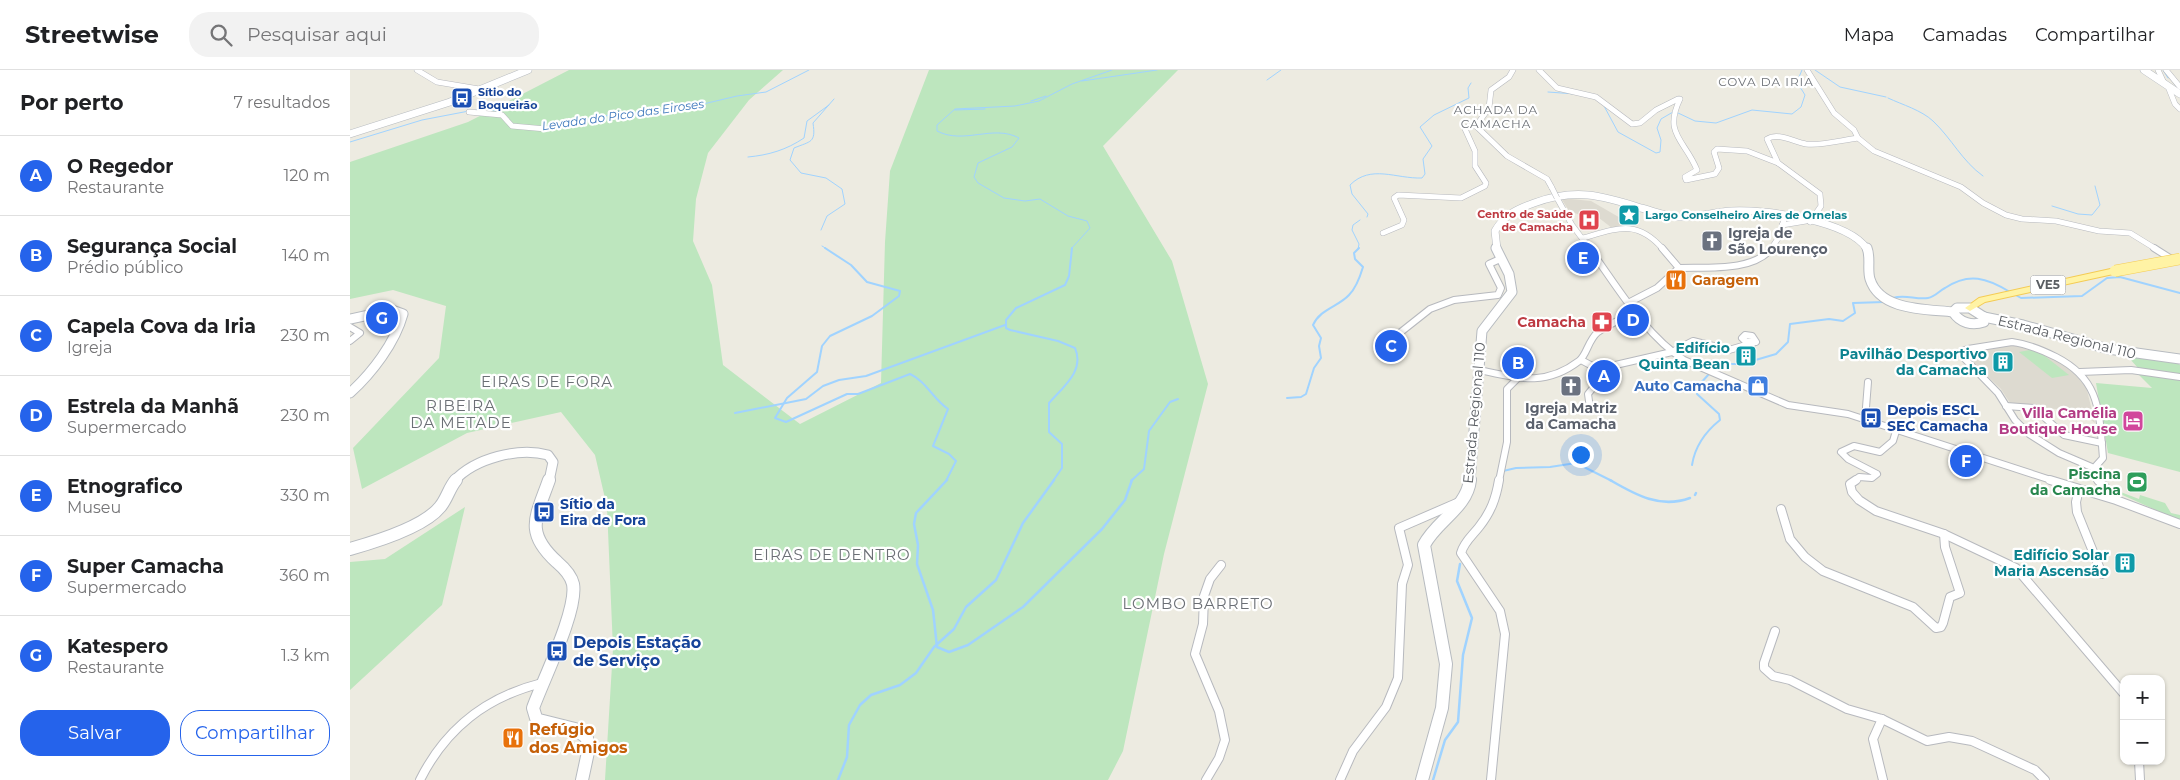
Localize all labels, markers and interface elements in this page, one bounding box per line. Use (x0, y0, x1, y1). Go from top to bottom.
search box (189, 12, 539, 57)
text: Streetwise (25, 20, 159, 49)
icon: search (207, 21, 235, 49)
text: Pesquisar aqui (247, 23, 387, 46)
text: Mapa (1844, 24, 1894, 46)
text: Camadas (1922, 24, 2007, 46)
text: Compartilhar (2035, 24, 2155, 46)
district label: COVA DA IRIA (1718, 74, 1814, 89)
place label: Sítio do Boqueirão (478, 85, 537, 112)
bus stop icon: Sítio do Boqueirão (450, 86, 474, 110)
text: Por perto (20, 90, 124, 115)
text: 7 resultados (233, 93, 330, 112)
water label: Levada do Pico das Eiroses (541, 96, 705, 133)
district label: ACHADA DA CAMACHA (1454, 102, 1538, 131)
text: O Regedor (67, 155, 173, 178)
text: A (30, 166, 42, 185)
text: 120 m (283, 166, 330, 185)
text: Restaurante (67, 178, 164, 197)
place icon: Largo Conselheiro Aires de Ornelas (1617, 203, 1641, 227)
place label: Centro de Saúde de Camacha (1477, 207, 1573, 234)
hospital icon: Centro de Saúde de Camacha (1577, 208, 1601, 232)
place label: Largo Conselheiro Aires de Ornelas (1645, 208, 1847, 222)
place label: Igreja de São Lourenço (1728, 224, 1828, 258)
church icon: Igreja de São Lourenço (1700, 229, 1724, 253)
text: Segurança Social (67, 235, 237, 258)
pin: E (1567, 239, 1599, 277)
text: B (30, 246, 42, 265)
text: 140 m (282, 246, 330, 265)
text: Prédio público (67, 258, 183, 277)
restaurant icon: Garagem (1664, 268, 1688, 292)
place label: Garagem (1692, 271, 1759, 289)
road number: VE5 (2030, 276, 2066, 294)
pin: G (366, 299, 398, 337)
pin: D (1617, 301, 1649, 339)
pharmacy icon: Camacha (1590, 310, 1614, 334)
street label: Estrada Regional 110 (1996, 311, 2138, 363)
place label: Camacha (1517, 313, 1586, 331)
text: Capela Cova da Iria (67, 315, 256, 338)
text: C (30, 326, 42, 345)
text: 230 m (280, 326, 330, 345)
pin: C (1375, 327, 1407, 365)
text: Igreja (67, 338, 112, 357)
place label: Edifício Quinta Bean (1639, 339, 1730, 373)
street label: Estrada Regional 110 (1459, 342, 1489, 484)
pin: B (1502, 344, 1534, 382)
building icon: Edifício Quinta Bean (1734, 344, 1758, 368)
place label: Pavilhão Desportivo da Camacha (1840, 345, 1987, 379)
building icon: Pavilhão Desportivo da Camacha (1991, 350, 2015, 374)
pin: A (1588, 357, 1620, 395)
district label: EIRAS DE FORA (481, 372, 613, 391)
church icon: Igreja Matriz da Camacha (1559, 374, 1583, 398)
shop icon: Auto Camacha (1746, 374, 1770, 398)
place label: Auto Camacha (1633, 377, 1742, 395)
text: Estrela da Manhã (67, 395, 239, 418)
district label: RIBEIRA DA METADE (410, 396, 512, 432)
place label: Igreja Matriz da Camacha (1525, 399, 1617, 433)
place label: Depois ESCL SEC Camacha (1887, 401, 1988, 435)
place label: Villa Camélia Boutique House (1999, 404, 2117, 438)
text: D (29, 406, 43, 425)
text: 230 m (280, 406, 330, 425)
bus stop icon: Depois ESCL SEC Camacha (1859, 406, 1883, 430)
hotel icon: Villa Camélia Boutique House (2121, 409, 2145, 433)
text: Supermercado (67, 418, 187, 437)
your location (1568, 442, 1594, 468)
pin: F (1950, 442, 1982, 480)
place label: Piscina da Camacha (2030, 465, 2121, 499)
sports icon: Piscina da Camacha (2125, 470, 2149, 494)
text: Etnografico (67, 475, 183, 498)
text: E (31, 486, 41, 505)
text: 330 m (280, 486, 330, 505)
place label: Sítio da Eira de Fora (560, 495, 646, 529)
text: Museu (67, 498, 121, 517)
bus stop icon: Sítio da Eira de Fora (532, 500, 556, 524)
district label: EIRAS DE DENTRO (753, 545, 911, 564)
place label: Edifício Solar Maria Ascensão (1994, 546, 2109, 580)
building icon: Edifício Solar Maria Ascensão (2113, 551, 2137, 575)
text: Super Camacha (67, 555, 224, 578)
text: F (31, 566, 41, 585)
text: 360 m (279, 566, 330, 585)
text: Supermercado (67, 578, 187, 597)
district label: LOMBO BARRETO (1122, 594, 1274, 613)
place label: Depois Estação de Serviço (573, 633, 701, 671)
text: Katespero (67, 635, 168, 658)
bus stop icon: Depois Estação de Serviço (545, 639, 569, 663)
text: G (30, 646, 42, 665)
text: 1.3 km (281, 646, 330, 665)
text: Restaurante (67, 658, 164, 677)
map controls (2120, 675, 2165, 765)
button: + (2120, 675, 2165, 720)
button: Salvar (20, 710, 170, 756)
button: Compartilhar (180, 710, 330, 756)
place label: Refúgio dos Amigos (529, 720, 628, 757)
button: − (2120, 720, 2165, 765)
restaurant icon: Refúgio dos Amigos (501, 726, 525, 750)

